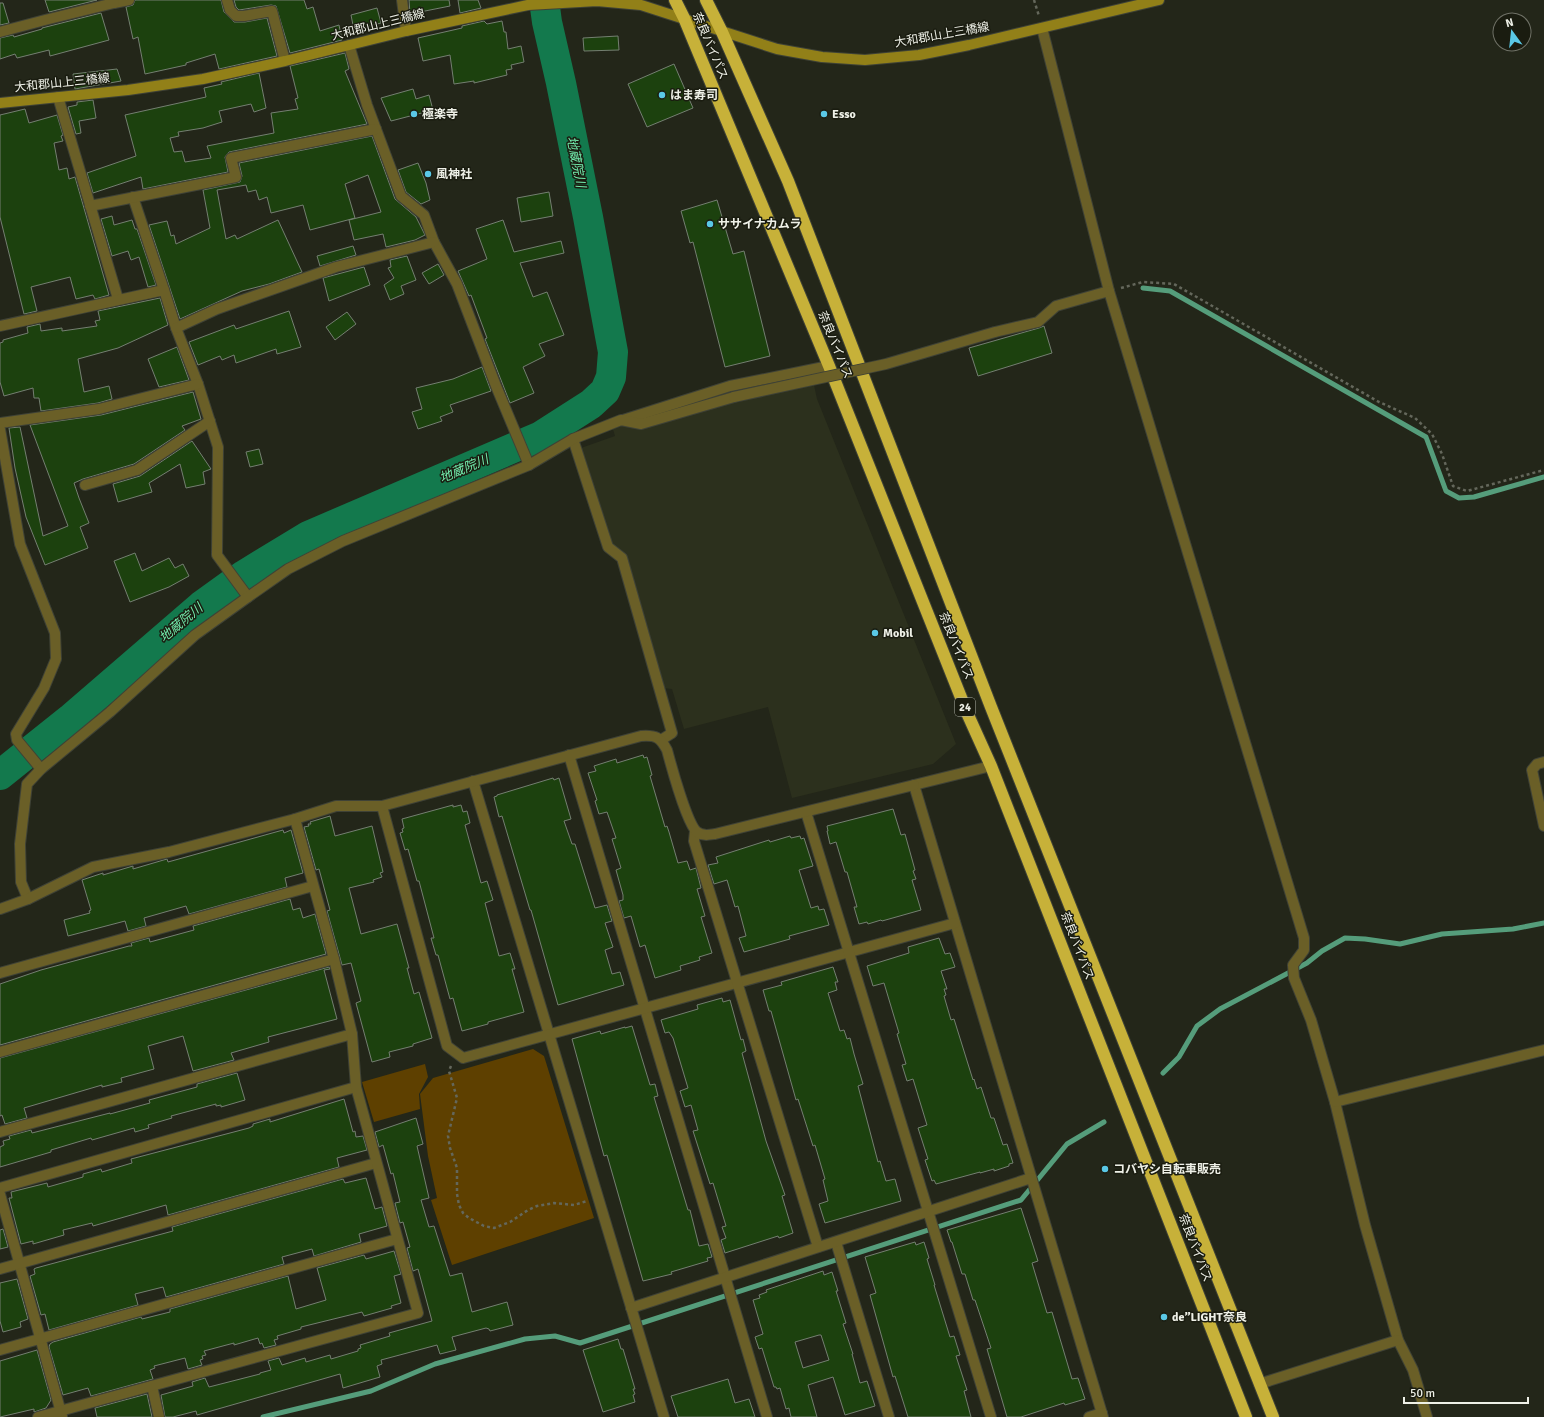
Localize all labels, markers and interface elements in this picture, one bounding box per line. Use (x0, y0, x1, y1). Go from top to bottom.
street label: 大和郡山上三橋線 (330, 6, 426, 44)
street label: 奈良バイパス (689, 10, 731, 82)
north arrow (1492, 12, 1532, 52)
text: N (1504, 16, 1515, 30)
street label: 大和郡山上三橋線 (893, 19, 991, 51)
street label: 大和郡山上三橋線 (13, 71, 111, 95)
place label: はま寿司 (670, 88, 718, 103)
marker: はま寿司 (657, 90, 667, 100)
place label: 極楽寺 (422, 107, 458, 122)
place label: Esso (832, 107, 856, 122)
marker: 極楽寺 (409, 109, 419, 119)
marker: Esso (819, 109, 829, 119)
water label: 地蔵院川 (563, 135, 589, 191)
place label: 風神社 (436, 167, 472, 182)
marker: 風神社 (423, 169, 433, 179)
place label: ササイナカムラ (718, 217, 801, 232)
marker: ササイナカムラ (705, 219, 715, 229)
street label: 奈良バイパス (815, 309, 855, 381)
water label: 地蔵院川 (437, 451, 493, 487)
water label: 地蔵院川 (156, 599, 208, 646)
street label: 奈良バイパス (936, 610, 976, 682)
place label: Mobil (883, 626, 913, 641)
marker: Mobil (870, 628, 880, 638)
road number: 24 (955, 698, 975, 716)
street label: 奈良バイパス (1057, 910, 1097, 982)
place label: コバヤシ自転車販売 (1113, 1162, 1221, 1177)
marker: コバヤシ自転車販売 (1100, 1164, 1110, 1174)
street label: 奈良バイパス (1175, 1212, 1215, 1284)
place label: de”LIGHT奈良 (1172, 1310, 1247, 1325)
marker: de”LIGHT奈良 (1159, 1312, 1169, 1322)
scale bar (1404, 1379, 1528, 1405)
text: 50 m (1410, 1386, 1435, 1401)

